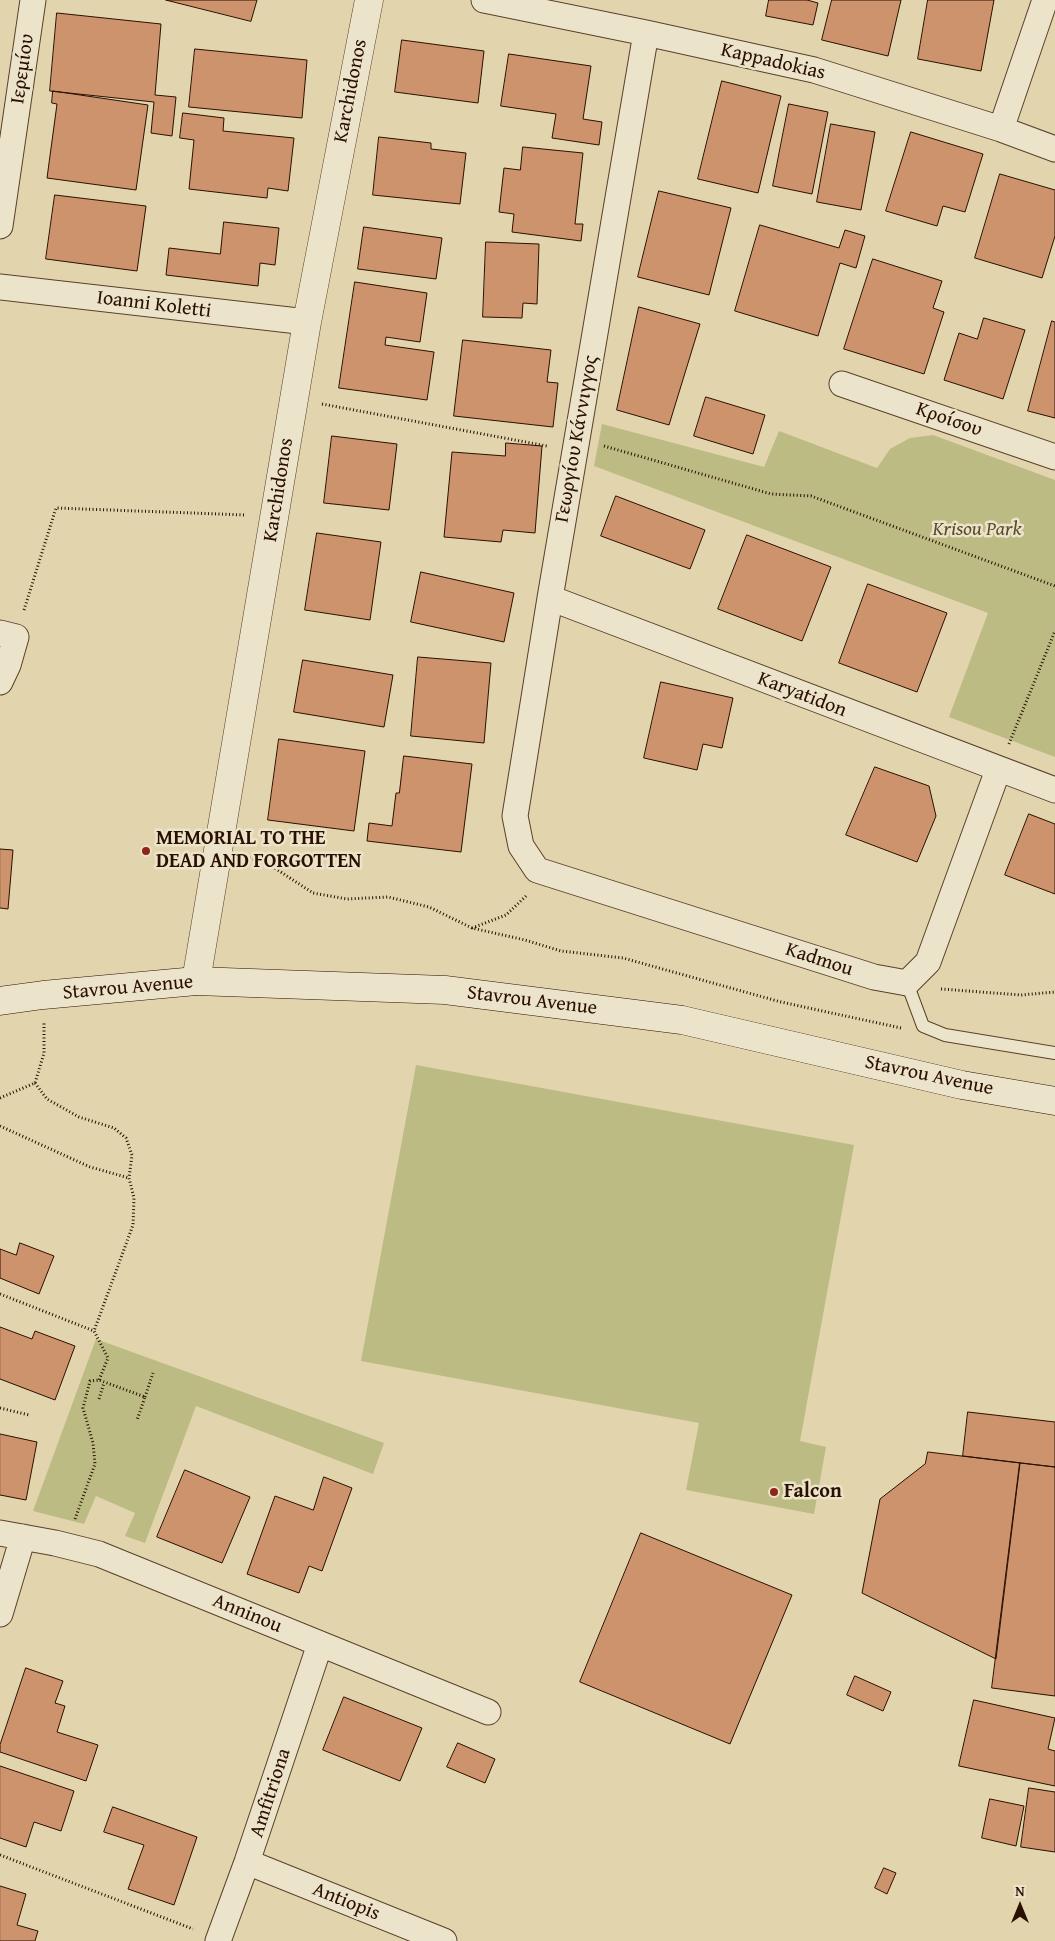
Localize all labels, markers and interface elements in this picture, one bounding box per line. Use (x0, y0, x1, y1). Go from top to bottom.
street label: Ιερεμίου (6, 32, 40, 106)
street label: Karchidonos (329, 37, 373, 145)
street label: Kappadokias (718, 38, 828, 86)
street label: Ioanni Koletti (95, 286, 213, 324)
street label: Γεωργίου Κάννιγγος (550, 353, 604, 525)
street label: Κροίσου (913, 398, 985, 442)
street label: Karchidonos (259, 436, 299, 544)
park label: Krisou Park (932, 518, 1022, 542)
street label: Karyatidon (754, 667, 850, 723)
place label: MEMORIAL TO THE DEAD AND FORGOTTEN (156, 827, 361, 874)
marker: MEMORIAL TO THE DEAD AND FORGOTTEN (140, 845, 152, 857)
street label: Kadmou (782, 938, 856, 982)
street label: Stavrou Avenue (62, 970, 194, 1006)
street label: Stavrou Avenue (466, 981, 598, 1021)
street label: Stavrou Avenue (863, 1051, 995, 1101)
place label: Falcon (784, 1480, 842, 1504)
marker: Falcon (768, 1486, 780, 1498)
street label: Anninou (209, 1589, 285, 1639)
street label: Amfitriona (245, 1745, 297, 1841)
street label: Antiopis (309, 1878, 383, 1926)
north arrow (995, 1881, 1045, 1931)
text: N (1015, 1881, 1025, 1901)

